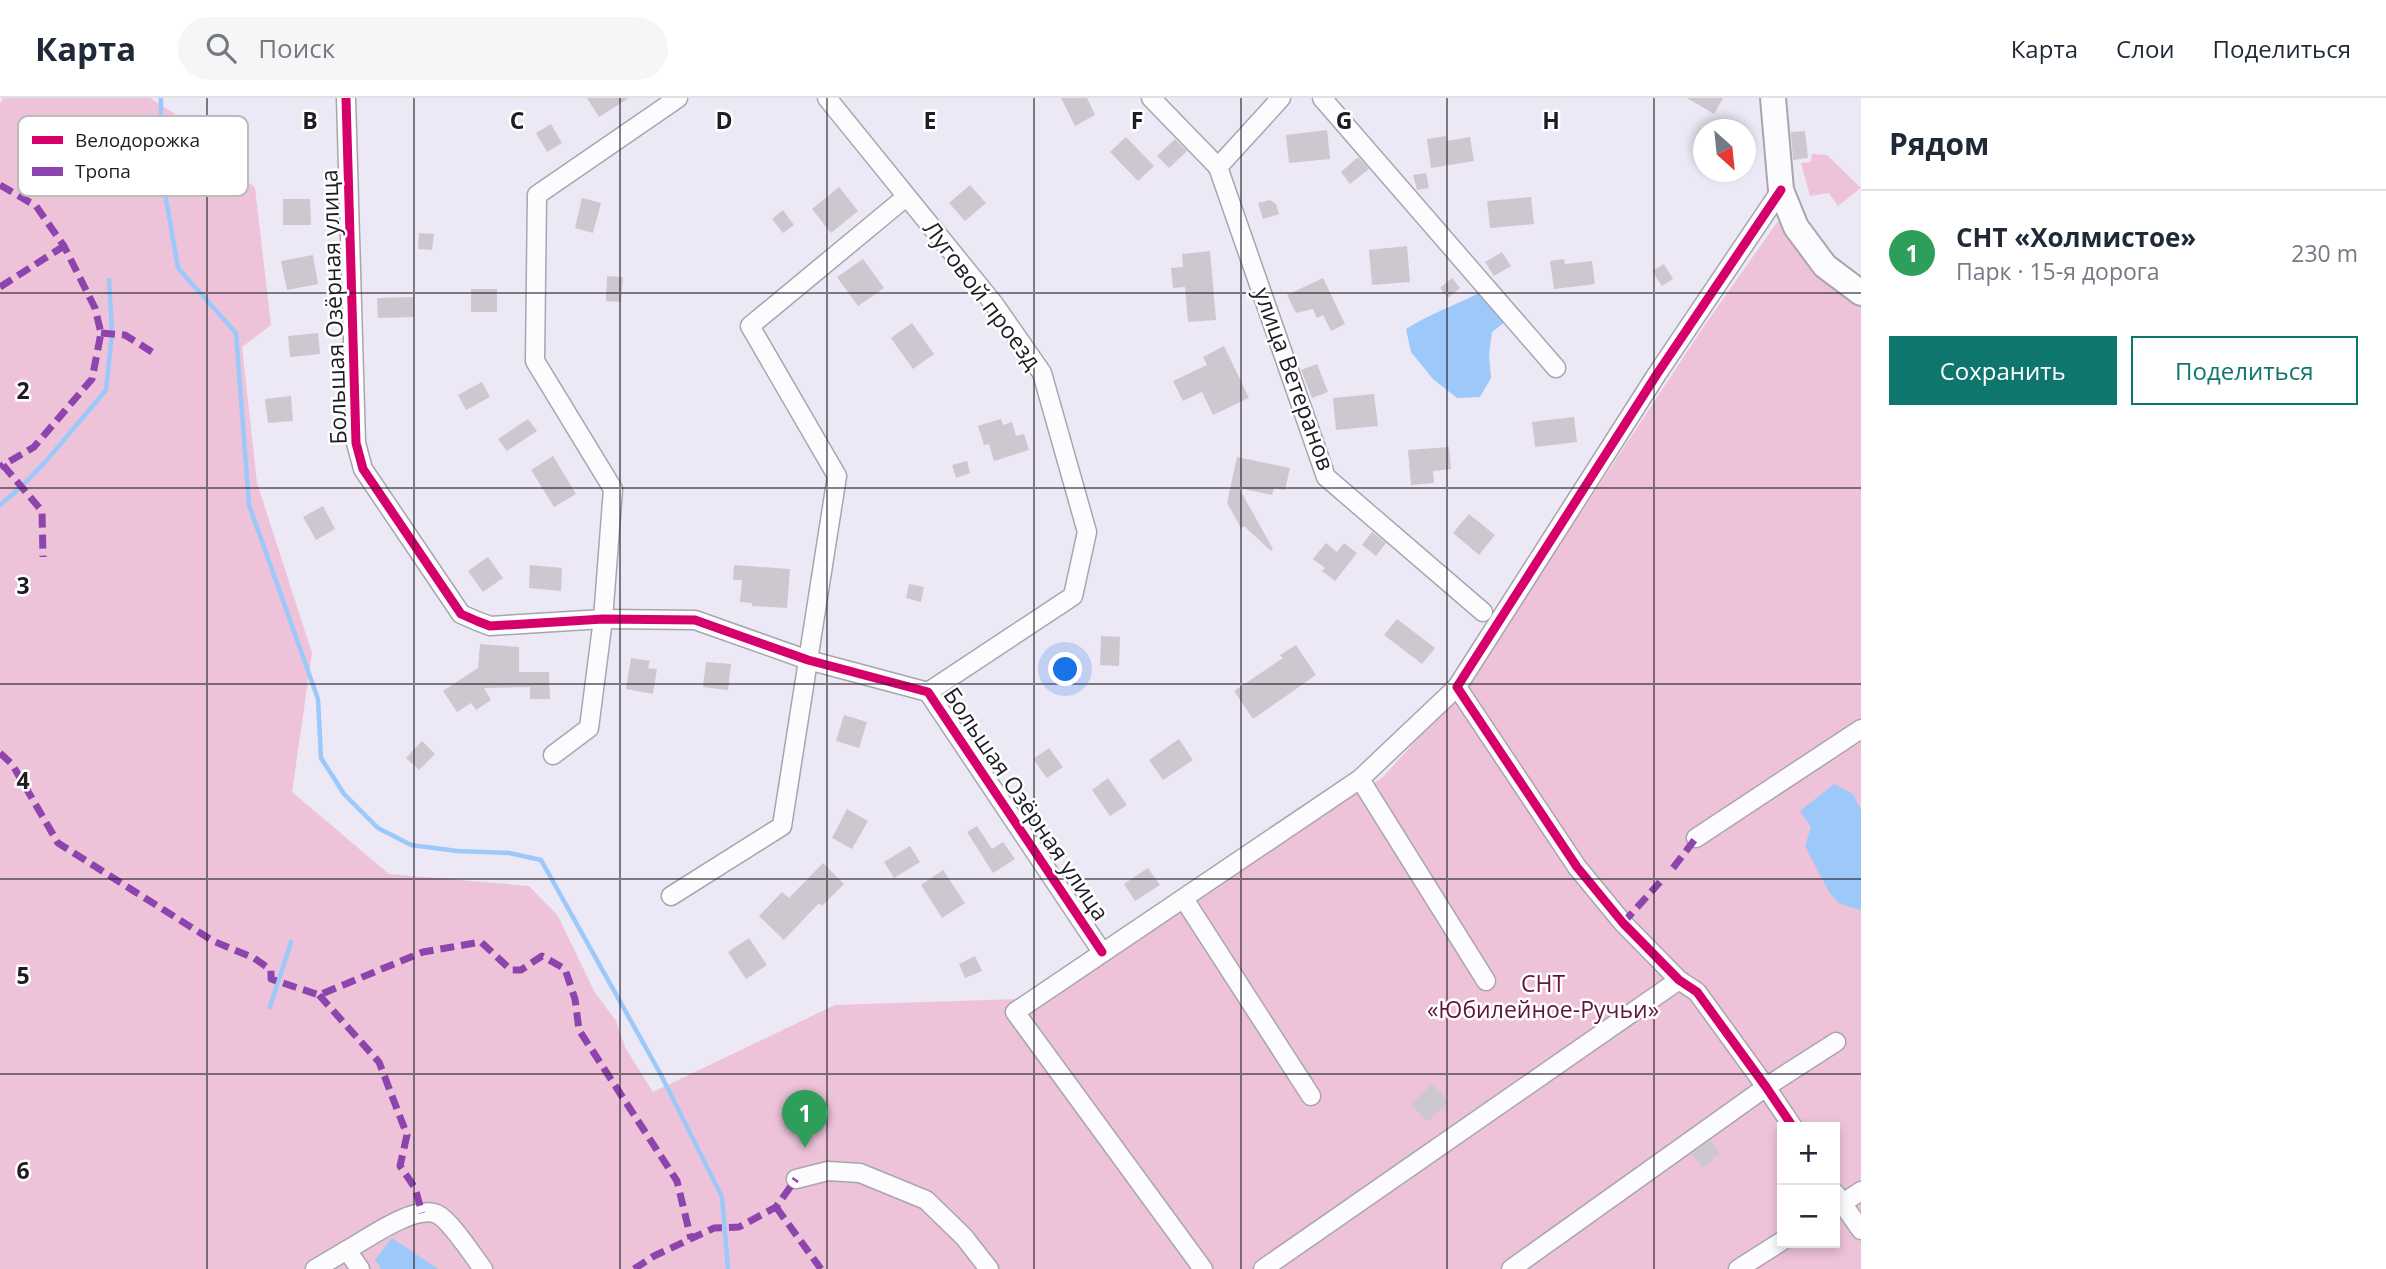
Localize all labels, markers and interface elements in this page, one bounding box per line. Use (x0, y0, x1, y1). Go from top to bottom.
search box (178, 17, 668, 80)
text: Карта (35, 26, 136, 71)
icon: search (202, 29, 240, 67)
text: Поиск (258, 30, 335, 66)
text: Карта (2011, 32, 2078, 65)
text: Слои (2116, 32, 2175, 65)
text: Поделиться (2213, 32, 2351, 65)
text: B (302, 104, 318, 136)
text: C (510, 104, 524, 136)
text: D (715, 104, 733, 136)
text: E (924, 104, 936, 136)
text: F (1131, 104, 1143, 136)
text: G (1336, 104, 1352, 136)
text: H (1542, 104, 1560, 136)
legend (18, 116, 248, 196)
north arrow (1693, 119, 1756, 182)
text: Рядом (1889, 123, 1989, 164)
text: Велодорожка (75, 127, 200, 153)
text: Тропа (75, 158, 131, 184)
street label: Большая Озёрная улица (312, 169, 354, 445)
street label: Луговой проезд (916, 213, 1049, 375)
text: СНТ «Холмистое» (1956, 219, 2196, 255)
text: 1 (1905, 237, 1919, 269)
text: 230 m (2291, 237, 2358, 269)
text: Парк · 15-я дорога (1956, 255, 2160, 287)
street label: улица Ветеранов (1247, 283, 1343, 475)
button: Сохранить (1889, 336, 2117, 405)
button: Поделиться (2131, 336, 2358, 405)
text: 2 (16, 374, 30, 406)
text: 3 (16, 569, 30, 601)
your location (1048, 652, 1082, 686)
street label: Большая Озёрная улица (937, 680, 1117, 926)
text: 4 (16, 764, 30, 796)
text: 5 (16, 959, 30, 991)
park label: СНТ «Юбилейное-Ручьи» (1427, 967, 1659, 1025)
pin: 1 (782, 1090, 828, 1148)
map controls (1777, 1122, 1840, 1248)
button: + (1777, 1122, 1840, 1185)
text: 6 (16, 1154, 30, 1186)
button: − (1777, 1185, 1840, 1248)

